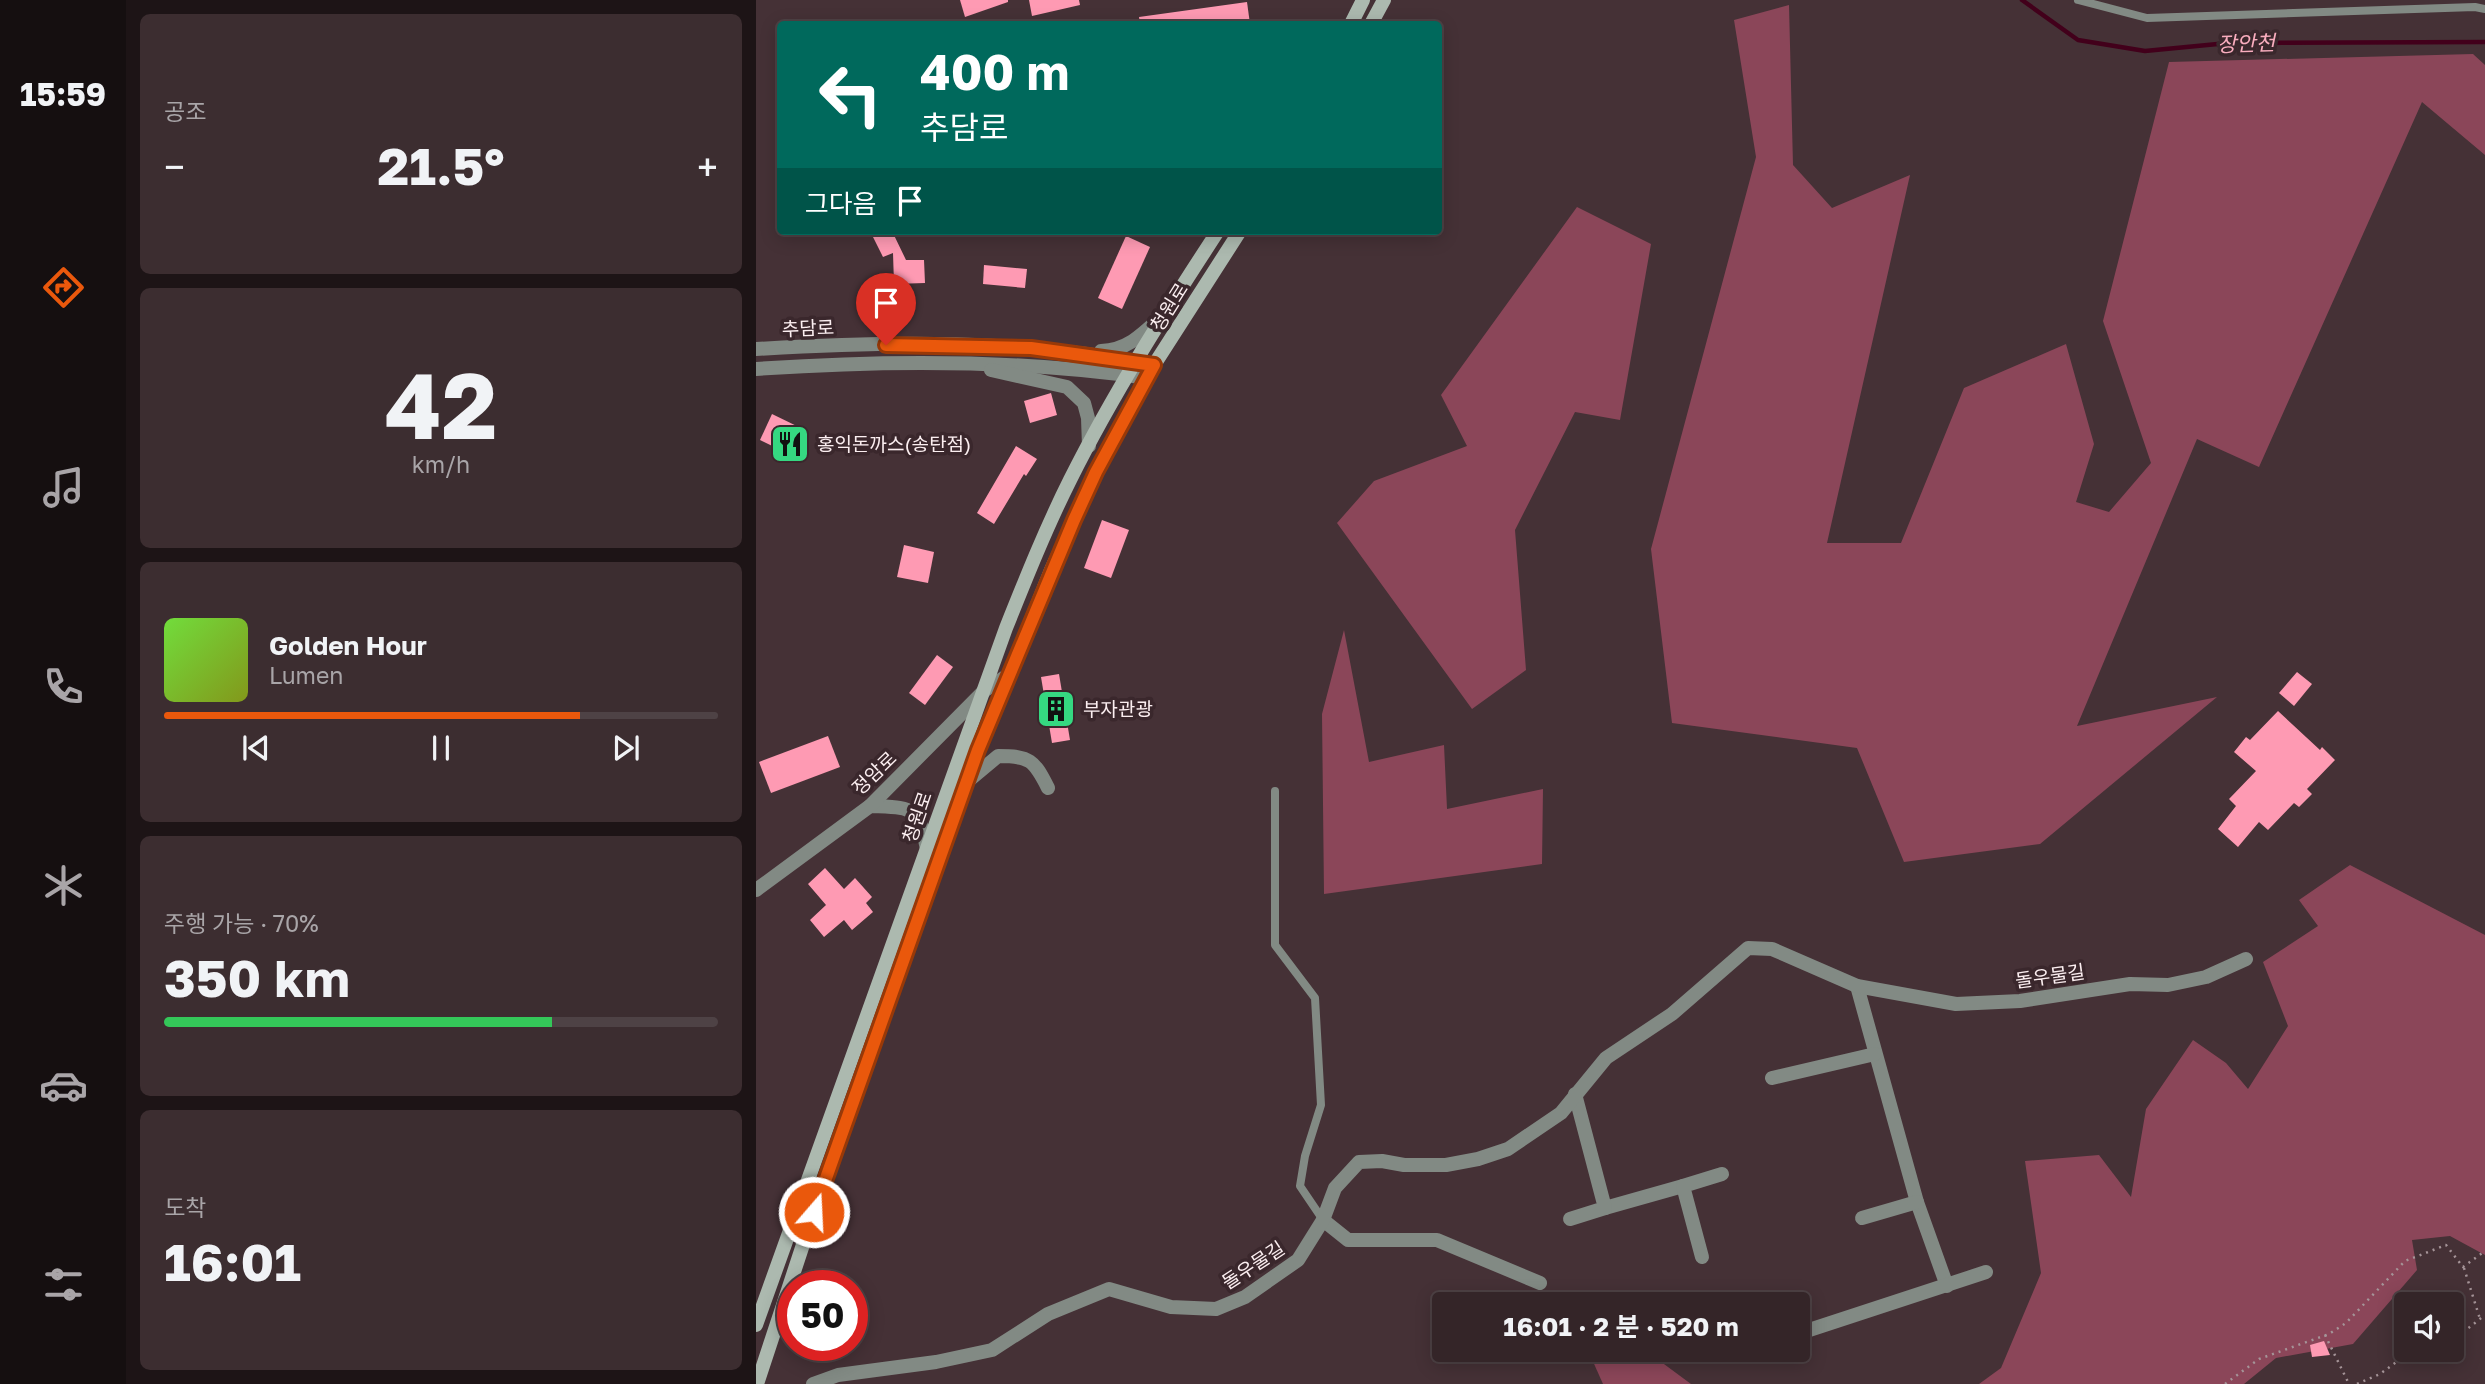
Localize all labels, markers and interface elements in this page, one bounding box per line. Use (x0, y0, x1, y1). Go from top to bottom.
water label: 장안천 (2217, 29, 2278, 57)
text: 400 m (920, 42, 1069, 101)
icon: left (805, 49, 896, 140)
text: 15:59 (20, 75, 106, 113)
text: 공조 (164, 97, 206, 125)
text: 추담로 (920, 108, 1008, 146)
text: 21.5° (377, 134, 505, 196)
text: − (164, 144, 185, 189)
text: + (697, 144, 718, 189)
icon: arrive (891, 182, 929, 220)
text: 그다음 (805, 188, 877, 219)
icon: directions (39, 263, 88, 312)
pin (856, 273, 916, 345)
street label: 청원로 (1145, 278, 1192, 335)
icon: arrive (867, 284, 905, 322)
street label: 추담로 (781, 315, 835, 340)
text: 42 (385, 350, 497, 459)
restaurant icon: 홍익돈까스(송탄점) (769, 423, 811, 465)
place label: 홍익돈까스(송탄점) (817, 432, 971, 455)
text: km/h (412, 450, 470, 478)
icon: music (39, 463, 88, 512)
text: Golden Hour (269, 630, 427, 661)
text: Lumen (269, 661, 343, 689)
icon: phone (39, 662, 88, 711)
building icon: 부자관광 (1035, 688, 1077, 730)
place label: 부자관광 (1083, 697, 1153, 720)
icon: previous (237, 729, 275, 767)
icon: pause (422, 729, 460, 767)
icon: next (607, 729, 645, 767)
street label: 정암로 (847, 746, 901, 799)
street label: 청원로 (897, 788, 936, 845)
icon: climate (39, 861, 88, 910)
text: 주행 가능 · 70% (164, 909, 319, 937)
text: 350 km (164, 946, 350, 1008)
street label: 돌우물길 (2014, 959, 2086, 992)
icon: car (39, 1061, 88, 1110)
position arrow (777, 1175, 851, 1249)
text: 도착 (164, 1193, 206, 1221)
text: 16:01 (164, 1230, 301, 1292)
street label: 돌우물길 (1217, 1236, 1288, 1293)
icon: filters (39, 1260, 88, 1309)
speed limit sign: 50 (777, 1270, 868, 1361)
map controls (2394, 1292, 2464, 1362)
button: sound (2394, 1292, 2464, 1362)
text: 16:01 · 2 분 · 520 m (1503, 1311, 1739, 1342)

